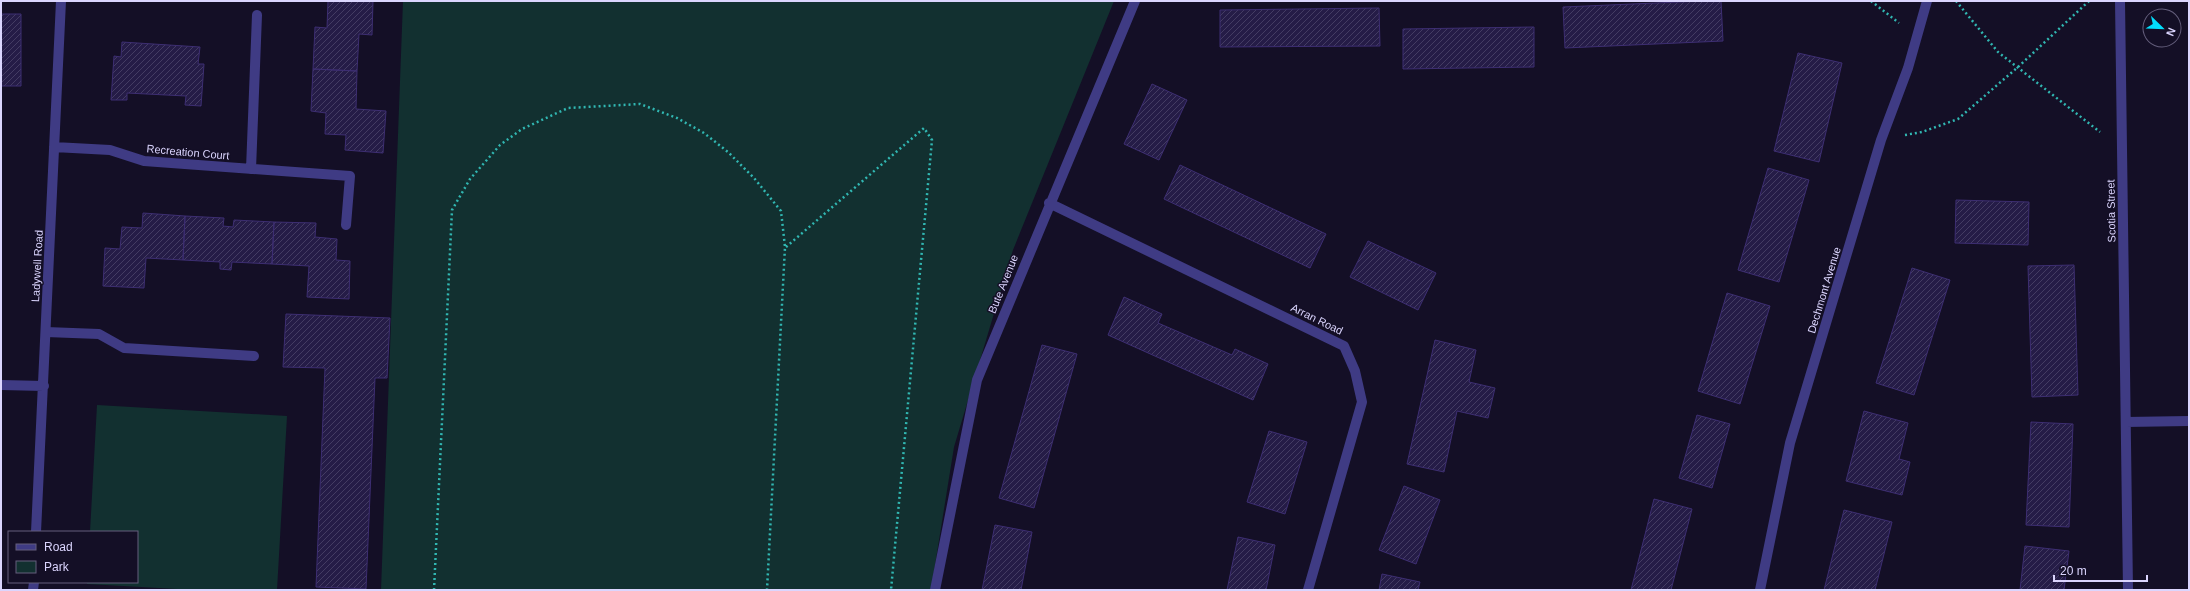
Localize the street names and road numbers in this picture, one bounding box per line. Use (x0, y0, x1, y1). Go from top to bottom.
street label: Recreation Court (146, 142, 230, 162)
street label: Scotia Street (2104, 179, 2118, 243)
street label: Ladywell Road (29, 230, 45, 302)
street label: Dechmont Avenue (1805, 245, 1843, 335)
street label: Bute Avenue (986, 253, 1020, 315)
street label: Arran Road (1289, 301, 1345, 337)

